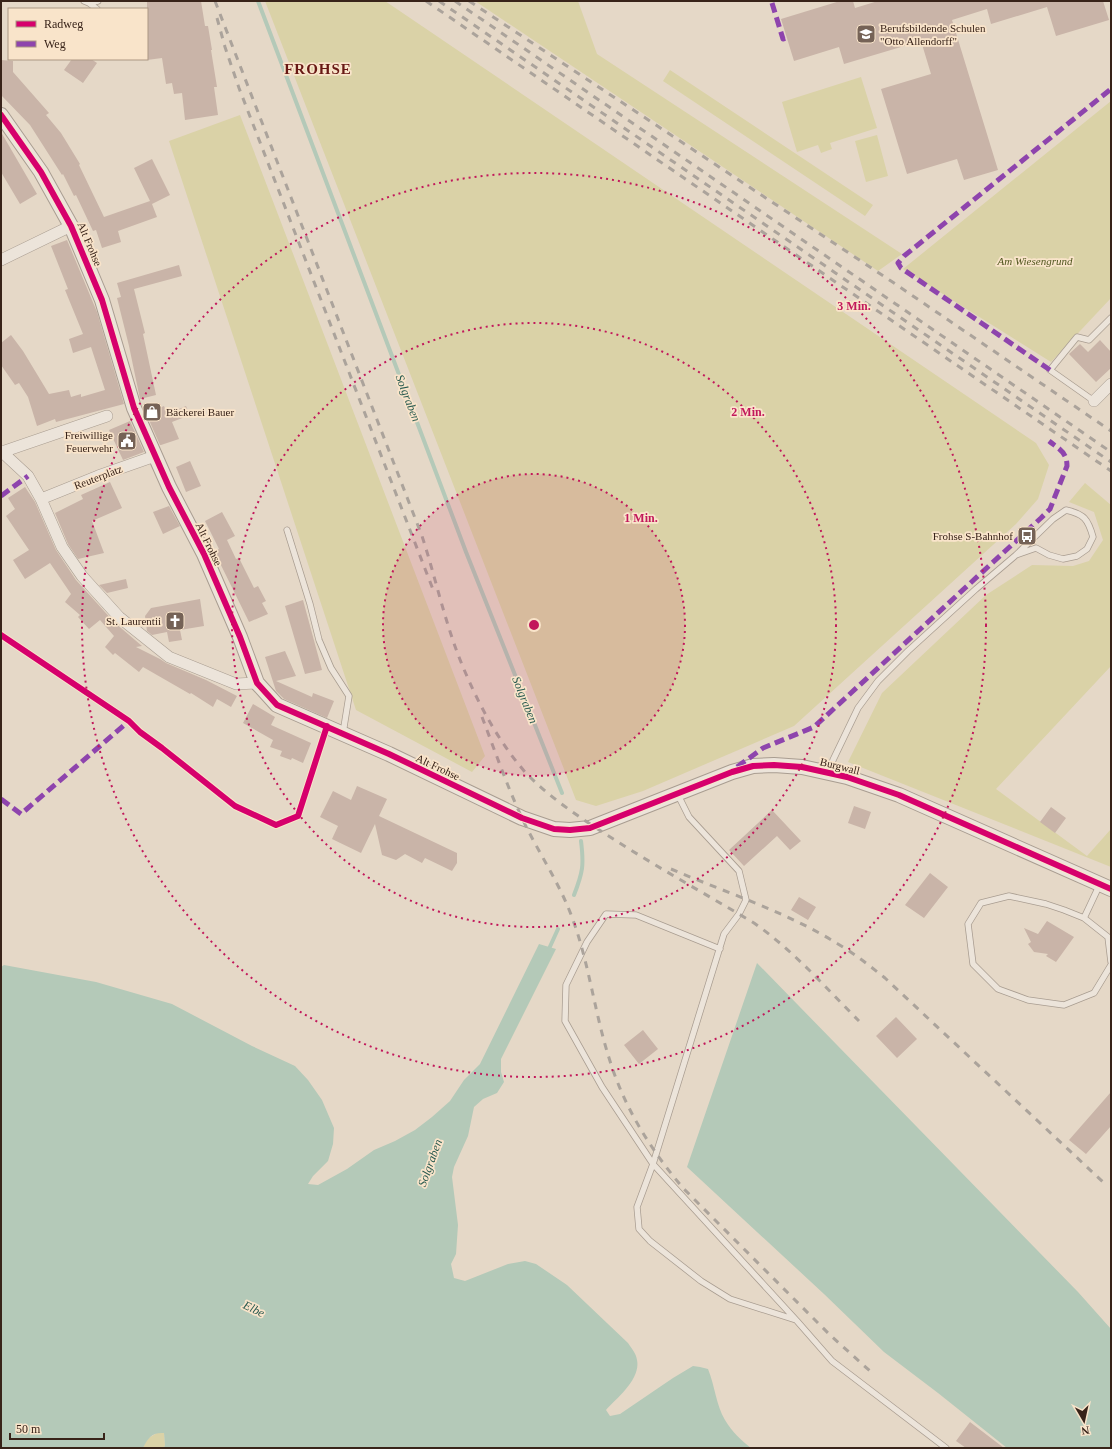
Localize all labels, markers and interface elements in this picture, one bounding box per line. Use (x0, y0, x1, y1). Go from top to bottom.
legend (8, 8, 148, 60)
text: Radweg (44, 17, 83, 31)
place label: Berufsbildende Schulen "Otto Allendorff" (880, 22, 986, 47)
school or university icon: Berufsbildende Schulen "Otto Allendorff" (855, 23, 877, 45)
text: Weg (44, 37, 66, 51)
district label: FROHSE (284, 61, 352, 77)
street label: Alt Frohse (75, 220, 105, 268)
park label: Am Wiesengrund (997, 255, 1073, 267)
text: 3 Min. (837, 299, 871, 313)
water label: Solgraben (393, 372, 423, 424)
shop icon: Bäckerei Bauer (141, 401, 163, 423)
text: 2 Min. (731, 405, 765, 419)
place label: Bäckerei Bauer (166, 406, 234, 418)
place label: Freiwillige Feuerwehr (65, 429, 113, 454)
public building icon: Freiwillige Feuerwehr (116, 430, 138, 452)
street label: Reuterplatz (72, 462, 124, 492)
text: 1 Min. (624, 511, 658, 525)
street label: Alt Frohse (193, 520, 225, 568)
bus stop icon: Frohse S-Bahnhof (1016, 525, 1038, 547)
place label: Frohse S-Bahnhof (933, 530, 1013, 542)
church icon: St. Laurentii (164, 610, 186, 632)
place label: St. Laurentii (106, 615, 161, 627)
centre of rings (527, 618, 541, 632)
water label: Solgraben (509, 675, 541, 725)
street label: Alt Frohse (414, 752, 462, 782)
street label: Burgwall (819, 755, 861, 777)
water label: Solgraben (415, 1137, 445, 1189)
water label: Elbe (240, 1297, 268, 1320)
north arrow (1064, 1401, 1104, 1441)
scale bar (10, 1415, 104, 1441)
text: 50 m (16, 1422, 41, 1436)
text: N (1081, 1424, 1090, 1437)

